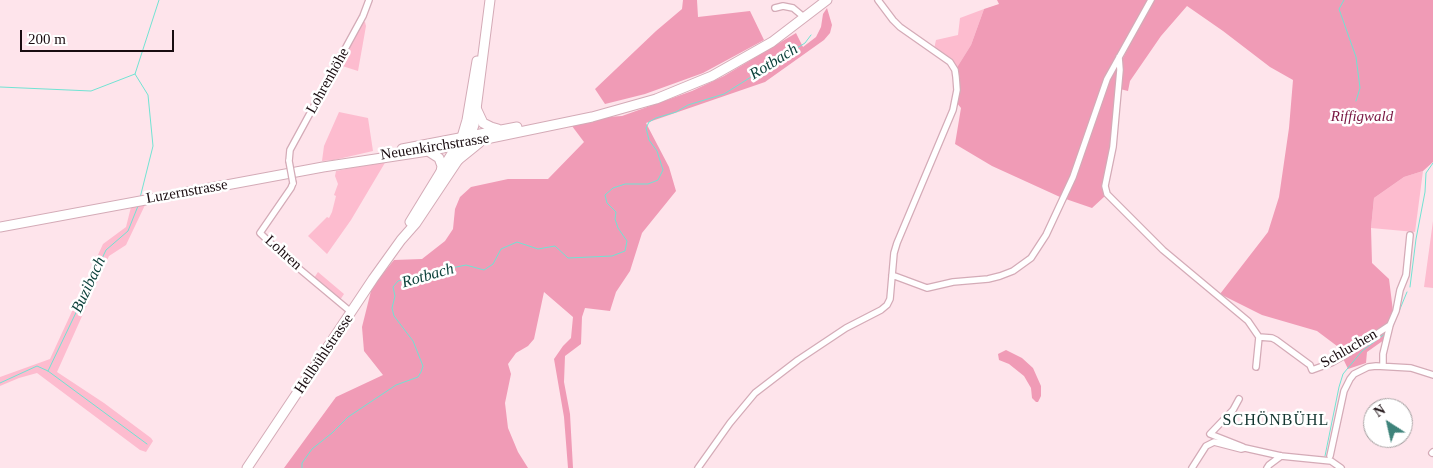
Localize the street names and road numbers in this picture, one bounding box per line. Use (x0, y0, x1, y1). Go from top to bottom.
street label: Lohrenhöhe (303, 45, 353, 117)
street label: Neuenkirchstrasse (379, 130, 491, 164)
street label: Luzernstrasse (145, 176, 229, 208)
street label: Lohren (261, 232, 305, 274)
street label: Hellbühlstrasse (291, 311, 357, 397)
street label: Schluchen (1317, 326, 1381, 372)

